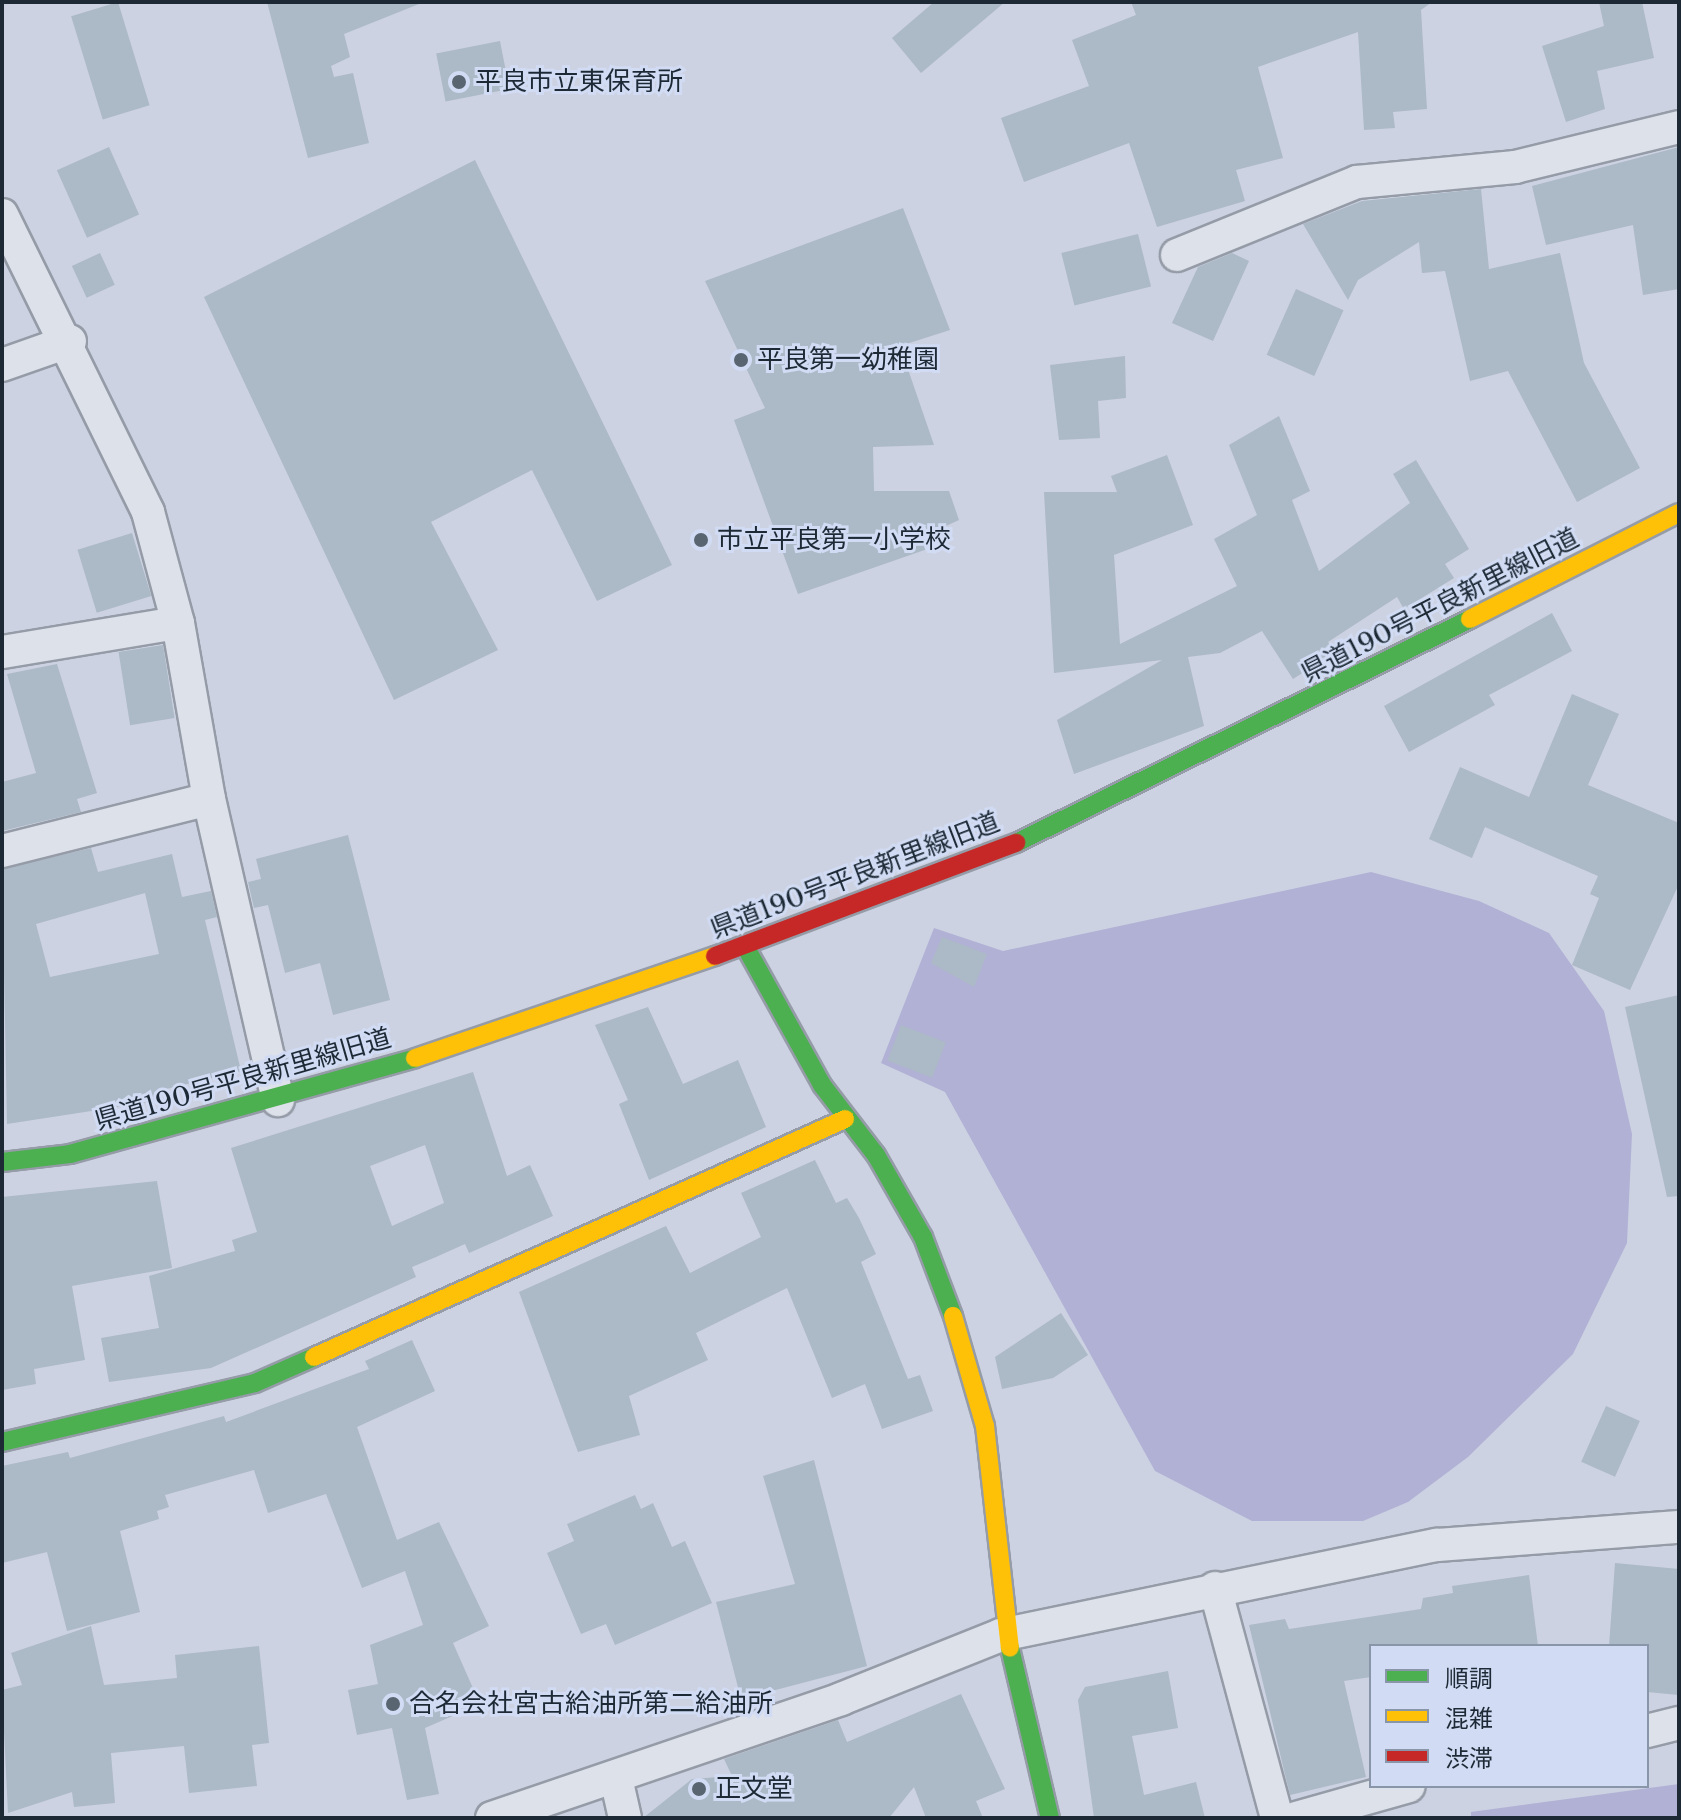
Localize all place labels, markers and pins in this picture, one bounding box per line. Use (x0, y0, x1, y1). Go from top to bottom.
place label: 平良市立東保育所 (475, 66, 683, 98)
marker: 平良市立東保育所 (450, 73, 468, 91)
place label: 平良第一幼稚園 (757, 344, 939, 376)
marker: 平良第一幼稚園 (732, 351, 750, 369)
place label: 市立平良第一小学校 (717, 524, 951, 556)
marker: 市立平良第一小学校 (692, 531, 710, 549)
place label: 合名会社宮古給油所第二給油所 (409, 1688, 773, 1720)
marker: 合名会社宮古給油所第二給油所 (384, 1695, 402, 1713)
place label: 正文堂 (715, 1773, 793, 1805)
marker: 正文堂 (690, 1780, 708, 1798)

